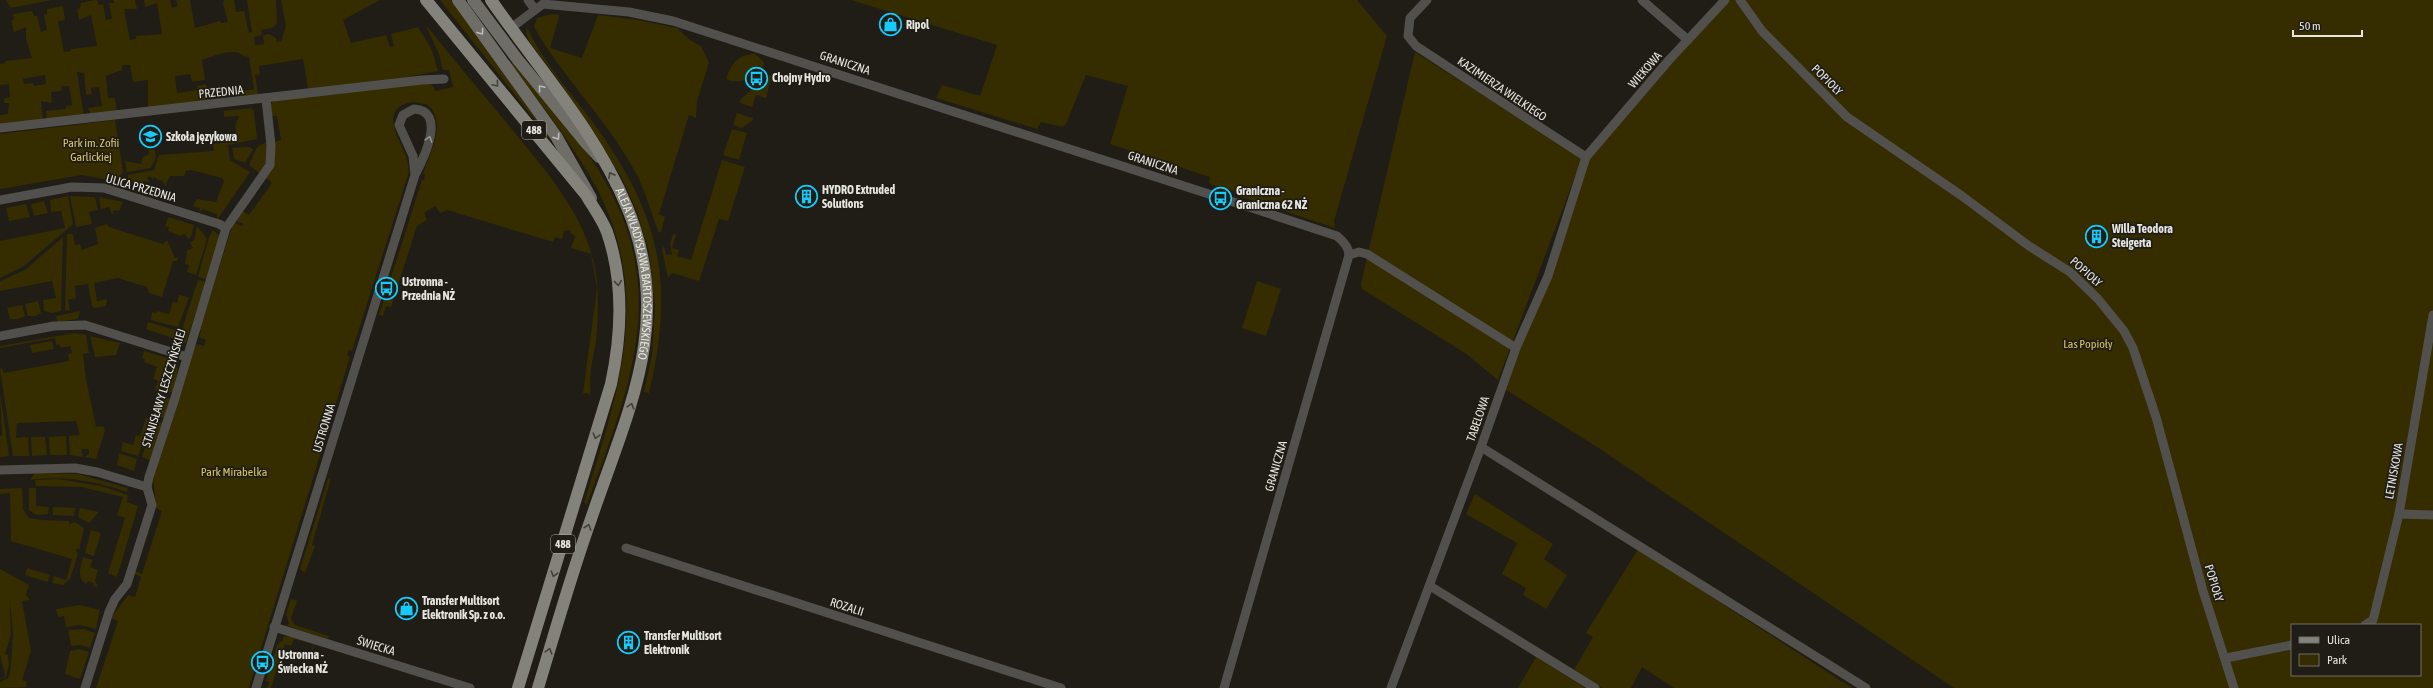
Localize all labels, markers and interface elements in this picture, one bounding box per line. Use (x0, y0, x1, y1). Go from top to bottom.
shop icon: Ripol (878, 12, 904, 38)
scale bar (2293, 12, 2362, 38)
place label: Ripol (906, 18, 930, 32)
text: 50 m (2299, 19, 2321, 33)
one-way arrow (476, 28, 483, 35)
street label: GRANICZNA (818, 48, 872, 78)
street label: WIEKOWA (1625, 49, 1665, 91)
street label: KAZIMIERZA WIELKIEGO (1455, 54, 1549, 124)
street label: POPIOŁY (1809, 62, 1846, 99)
bus stop icon: Chojny Hydro (743, 65, 769, 91)
place label: Chojny Hydro (772, 71, 831, 85)
one-way arrow (492, 80, 499, 87)
street label: PRZEDNIA (198, 83, 244, 101)
one-way arrow (539, 86, 546, 93)
road number: 488 (522, 121, 546, 139)
school or university icon: Szkoła językowa (137, 124, 163, 150)
place label: Szkoła językowa (166, 130, 238, 144)
one-way arrow (552, 133, 560, 140)
one-way arrow (424, 135, 433, 142)
park label: Park im. Zofii Garlickiej (63, 136, 119, 164)
street label: GRANICZNA (1126, 148, 1180, 178)
street label: ULICA PRZEDNIA (104, 171, 178, 205)
one-way arrow (608, 171, 615, 179)
place label: HYDRO Extruded Solutions (822, 183, 895, 211)
building icon: HYDRO Extruded Solutions (793, 184, 819, 210)
place label: Graniczna - Graniczna 62 NŻ (1236, 184, 1308, 212)
bus stop icon: Graniczna - Graniczna 62 NŻ (1208, 185, 1234, 211)
street label: ALEJA WŁADYSŁAWA BARTOSZEWSKIEGO (612, 186, 654, 361)
place label: Willa Teodora Steigerta (2111, 222, 2173, 250)
building icon: Willa Teodora Steigerta (2083, 223, 2109, 249)
street label: POPIOŁY (2067, 254, 2105, 290)
place label: Ustronna - Przednia NŻ (402, 275, 456, 303)
bus stop icon: Ustronna - Przednia NŻ (373, 276, 399, 302)
one-way arrow (613, 280, 622, 286)
street label: STANISŁAWY LESZCZYŃSKIEJ (139, 327, 189, 449)
park label: Las Popioły (2063, 337, 2113, 351)
street label: TABELOWA (1464, 394, 1492, 444)
street label: USTRONNA (310, 402, 338, 454)
one-way arrow (626, 403, 635, 410)
one-way arrow (593, 433, 601, 440)
street label: GRANICZNA (1262, 439, 1290, 493)
street label: LETNISKOWA (2382, 442, 2406, 500)
park label: Park Mirabelka (201, 465, 267, 479)
one-way arrow (583, 523, 592, 530)
road number: 488 (551, 535, 575, 553)
street label: POPIOŁY (2202, 563, 2226, 604)
one-way arrow (550, 570, 559, 577)
place label: Transfer Multisort Elektronik Sp. z o.o. (422, 594, 505, 622)
shop icon: Transfer Multisort Elektronik Sp. z o.o. (393, 595, 419, 621)
street label: ROZALII (828, 595, 866, 619)
legend (2291, 624, 2421, 676)
place label: Transfer Multisort Elektronik (644, 629, 722, 657)
building icon: Transfer Multisort Elektronik (616, 630, 642, 656)
text: Ulica (2327, 633, 2350, 647)
street label: ŚWIECKA (355, 634, 397, 658)
one-way arrow (544, 647, 553, 654)
place label: Ustronna - Świecka NŻ (278, 648, 328, 676)
bus stop icon: Ustronna - Świecka NŻ (250, 649, 276, 675)
text: Park (2327, 653, 2348, 667)

